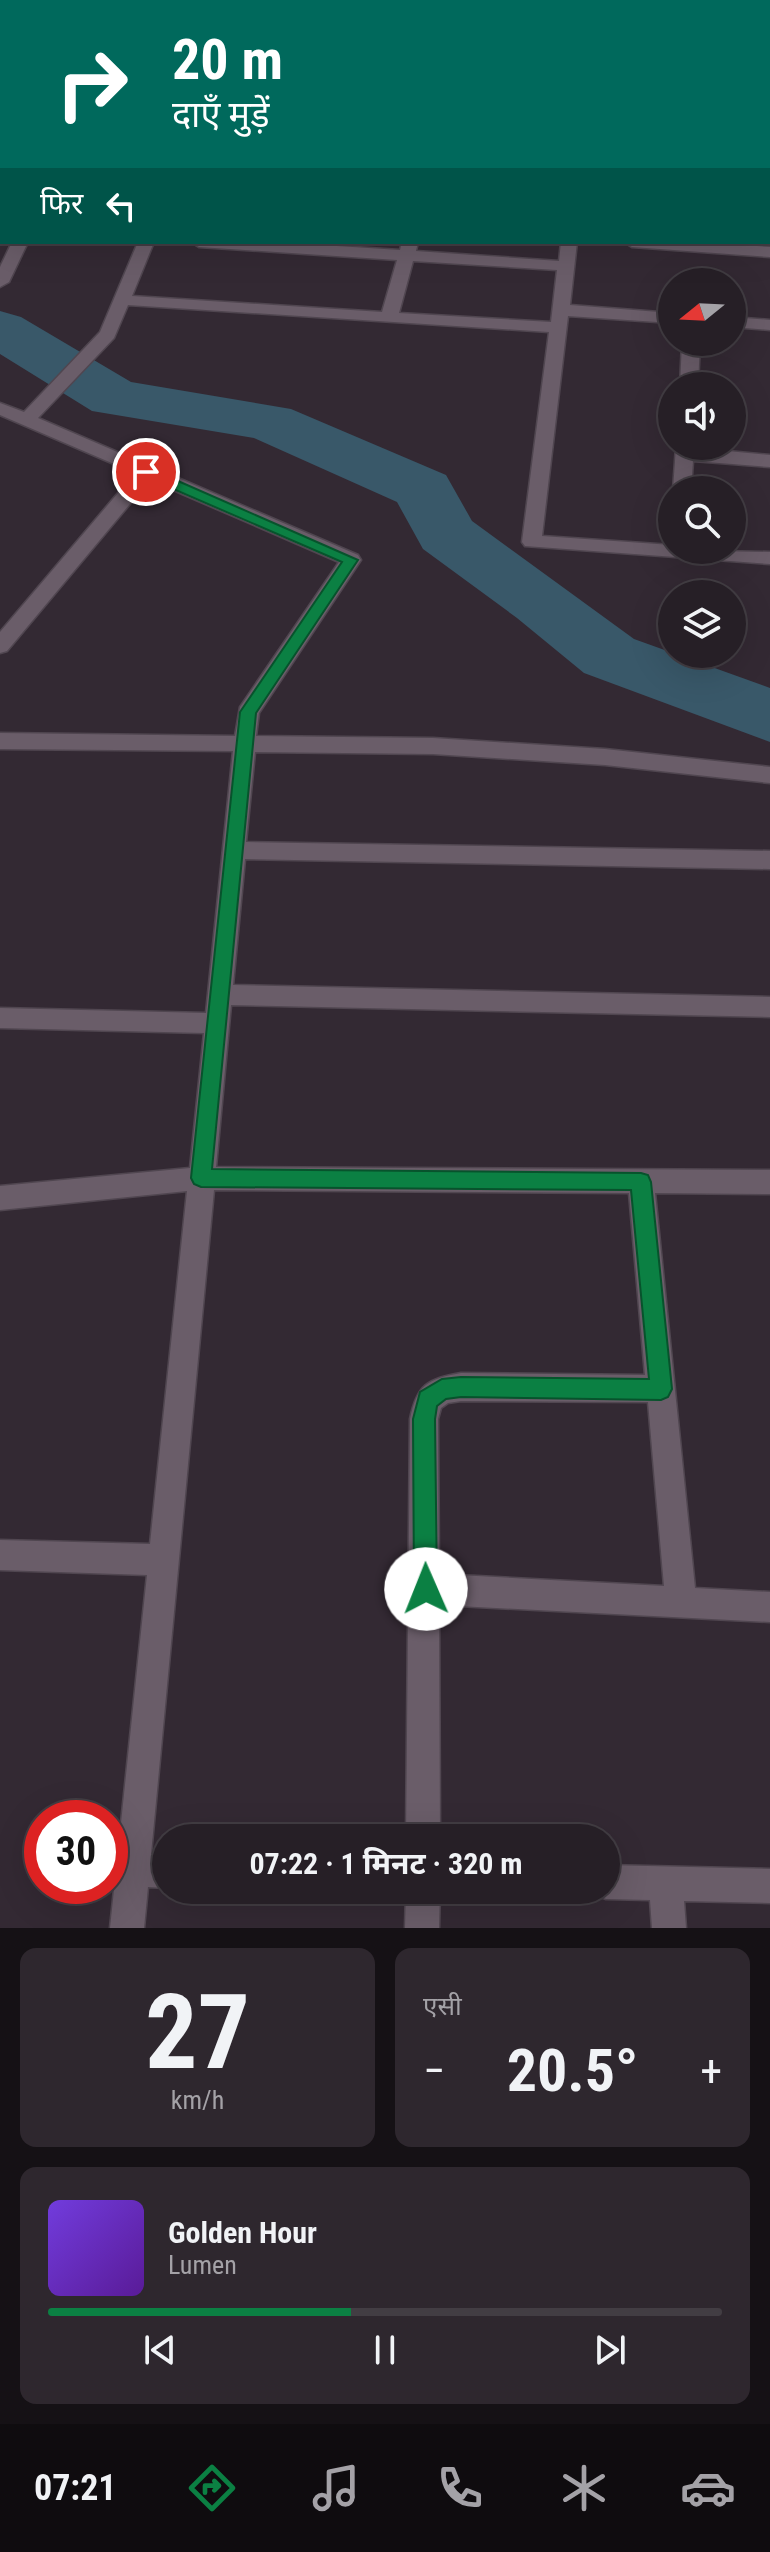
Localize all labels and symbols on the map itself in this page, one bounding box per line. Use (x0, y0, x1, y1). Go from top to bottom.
north arrow (658, 268, 746, 356)
pin (112, 438, 180, 506)
position arrow (384, 1547, 468, 1631)
speed limit sign: 30 (24, 1800, 128, 1904)

